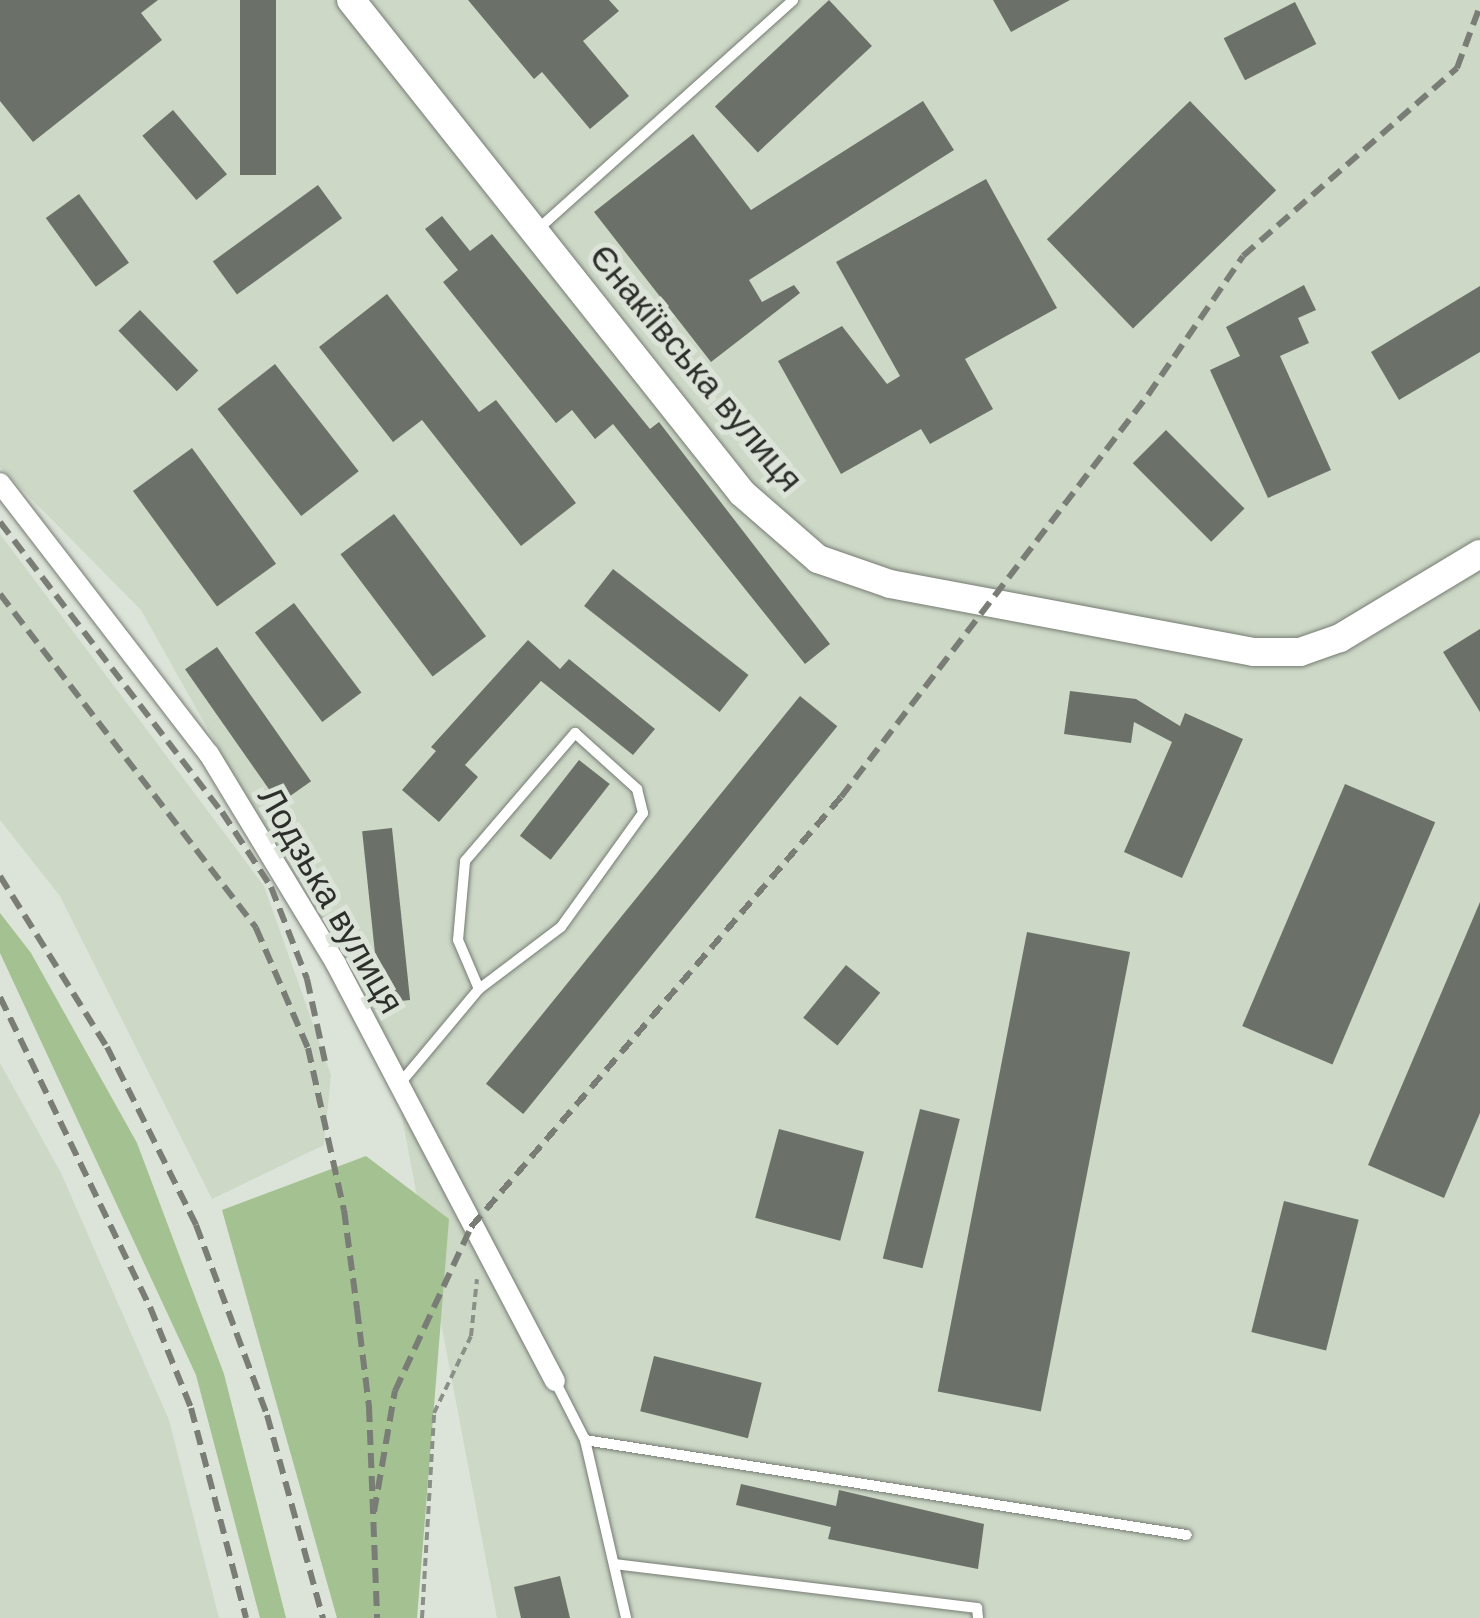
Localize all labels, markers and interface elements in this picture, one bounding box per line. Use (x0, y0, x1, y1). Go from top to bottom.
street label: Єнакіївська вулиця (581, 236, 811, 500)
street label: Лодзька вулиця (249, 779, 413, 1021)

